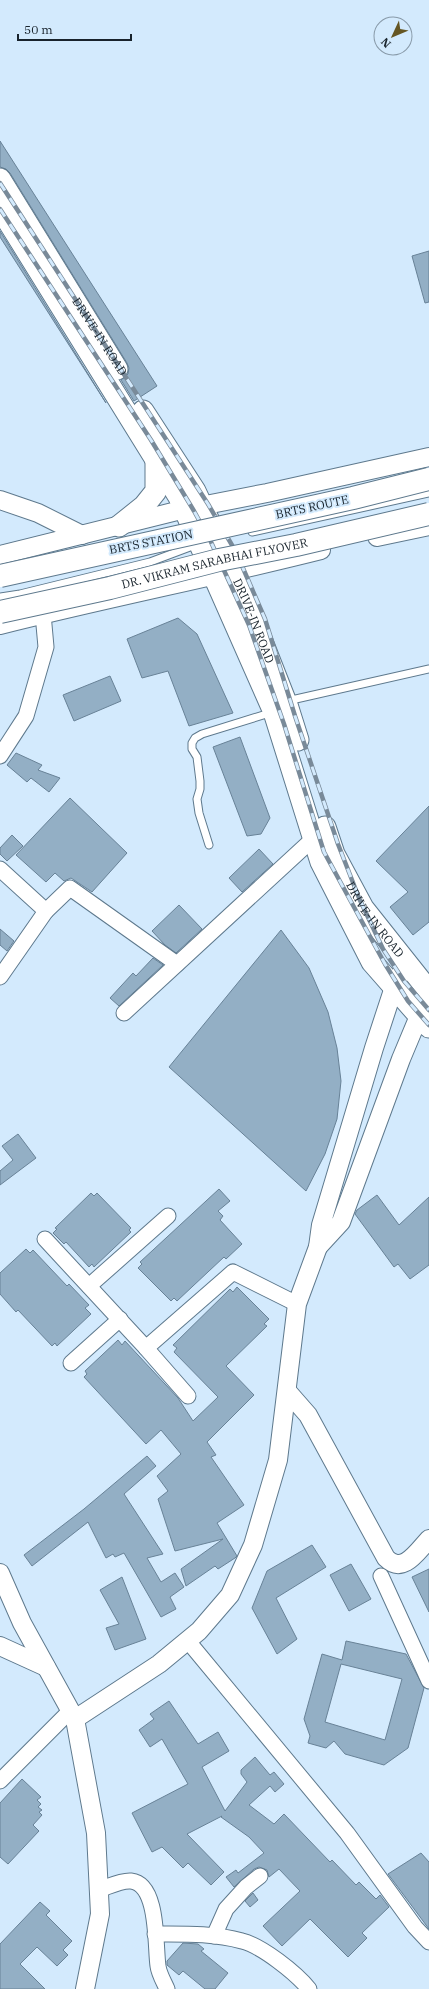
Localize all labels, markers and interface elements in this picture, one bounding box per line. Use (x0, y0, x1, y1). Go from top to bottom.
scale bar (18, 16, 131, 42)
north arrow (373, 16, 413, 56)
text: 50 m (24, 22, 53, 37)
text: N (378, 35, 394, 51)
street label: DRIVE-IN ROAD (69, 294, 131, 378)
street label: BRTS ROUTE (274, 491, 350, 522)
street label: BRTS STATION (108, 526, 194, 557)
street label: DR. VIKRAM SARABHAI FLYOVER (120, 535, 309, 592)
street label: DRIVE-IN ROAD (230, 576, 278, 665)
street label: DRIVE-IN ROAD (343, 879, 407, 960)

